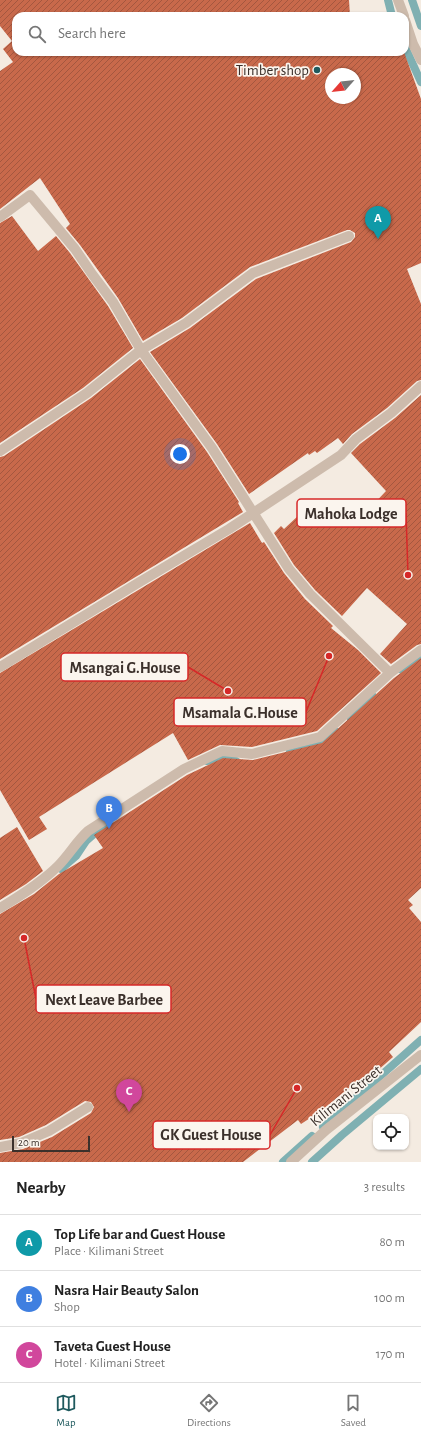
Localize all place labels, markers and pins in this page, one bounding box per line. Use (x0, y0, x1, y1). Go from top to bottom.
place label: Timber shop (236, 63, 309, 78)
marker: Timber shop (312, 65, 322, 75)
pin: A (365, 206, 391, 239)
callout: Mahoka Lodge (297, 499, 406, 527)
callout: Msangai G.House (61, 653, 188, 681)
callout: Msamala G.House (174, 698, 306, 726)
pin: B (96, 796, 122, 829)
callout: Next Leave Barbee (36, 985, 171, 1013)
pin: C (116, 1079, 142, 1112)
callout: GK Guest House (153, 1121, 270, 1149)

